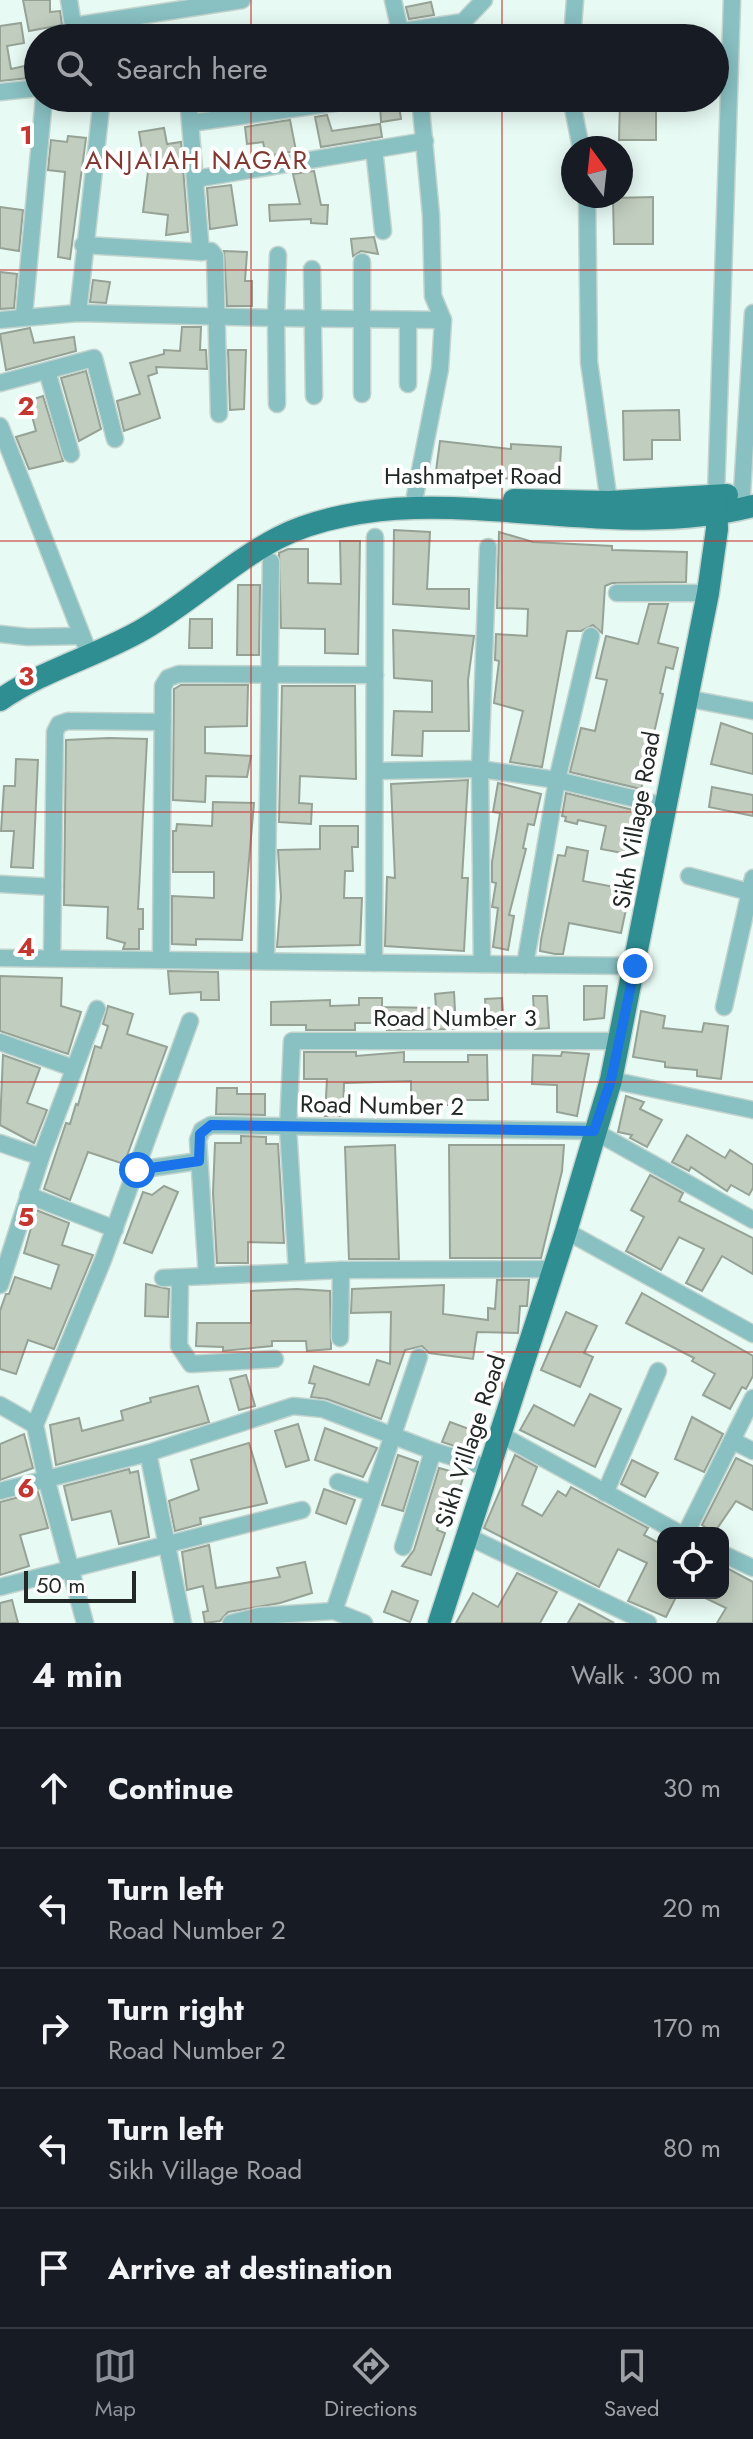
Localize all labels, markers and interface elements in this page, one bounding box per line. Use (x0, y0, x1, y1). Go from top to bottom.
search box (24, 24, 729, 112)
icon: search (52, 46, 96, 90)
text: Search here (116, 47, 268, 90)
text: 1 (19, 116, 33, 154)
north arrow (561, 136, 633, 208)
district label: ANJAIAH NAGAR (85, 141, 309, 179)
text: 2 (17, 387, 35, 425)
street label: Hashmatpet Road (384, 458, 562, 493)
text: 3 (18, 657, 34, 695)
street label: Sikh Village Road (603, 729, 669, 911)
text: 4 (17, 928, 35, 966)
route end (617, 948, 653, 984)
street label: Road Number 3 (373, 1000, 537, 1035)
street label: Road Number 2 (300, 1086, 464, 1124)
route start (119, 1152, 155, 1188)
text: 5 (18, 1198, 34, 1236)
street label: Sikh Village Road (426, 1350, 514, 1532)
text: 6 (17, 1469, 35, 1507)
map controls (657, 1527, 729, 1599)
button: locate (657, 1527, 729, 1599)
scale bar (24, 1567, 136, 1603)
text: 50 m (36, 1569, 85, 1601)
text: 4 min (32, 1651, 123, 1700)
text: Walk · 300 m (571, 1656, 721, 1694)
icon: ahead (32, 1766, 76, 1810)
text: Continue (108, 1767, 234, 1810)
text: 30 m (663, 1769, 721, 1807)
text: Turn left (108, 1868, 223, 1911)
icon: left (32, 1886, 76, 1930)
text: 20 m (663, 1889, 721, 1927)
text: Road Number 2 (108, 1911, 286, 1949)
text: Turn right (108, 1988, 244, 2031)
icon: right (32, 2006, 76, 2050)
text: 170 m (652, 2009, 721, 2047)
text: Road Number 2 (108, 2031, 286, 2069)
text: Turn left (108, 2108, 223, 2151)
icon: left (32, 2126, 76, 2170)
text: 80 m (663, 2129, 721, 2167)
text: Sikh Village Road (108, 2151, 302, 2189)
icon: arrive (32, 2246, 76, 2290)
text: Arrive at destination (108, 2247, 393, 2290)
tab: Map (93, 2344, 137, 2424)
tab: Directions (324, 2344, 417, 2424)
tab: Saved (604, 2344, 660, 2424)

